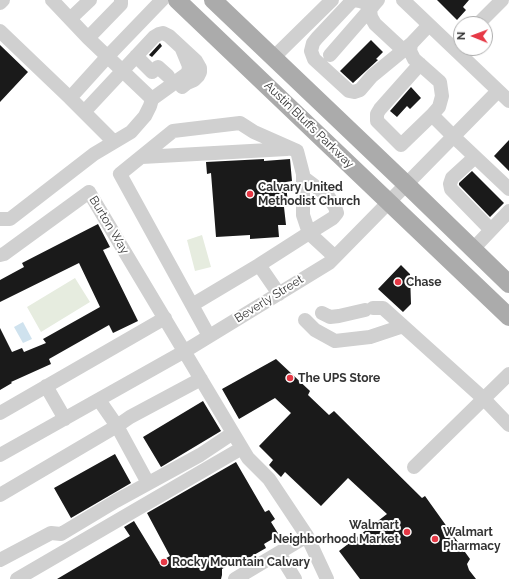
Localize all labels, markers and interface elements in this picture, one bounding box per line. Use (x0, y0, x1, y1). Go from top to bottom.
north arrow (453, 16, 493, 56)
text: N (455, 31, 468, 40)
street label: Austin Bluffs Parkway (261, 79, 357, 171)
place label: Calvary United Methodist Church (258, 180, 360, 208)
marker: Calvary United Methodist Church (245, 189, 255, 199)
street label: Burton Way (86, 193, 132, 257)
street label: Beverly Street (232, 272, 306, 326)
place label: Chase (406, 275, 441, 289)
marker: Chase (393, 277, 403, 287)
place label: The UPS Store (298, 371, 380, 385)
marker: The UPS Store (285, 373, 295, 383)
place label: Walmart Neighborhood Market (273, 518, 399, 546)
place label: Walmart Pharmacy (443, 525, 501, 553)
marker: Walmart Neighborhood Market (402, 527, 412, 537)
marker: Walmart Pharmacy (430, 534, 440, 544)
place label: Rocky Mountain Calvary (172, 555, 310, 569)
marker: Rocky Mountain Calvary (159, 557, 169, 567)

